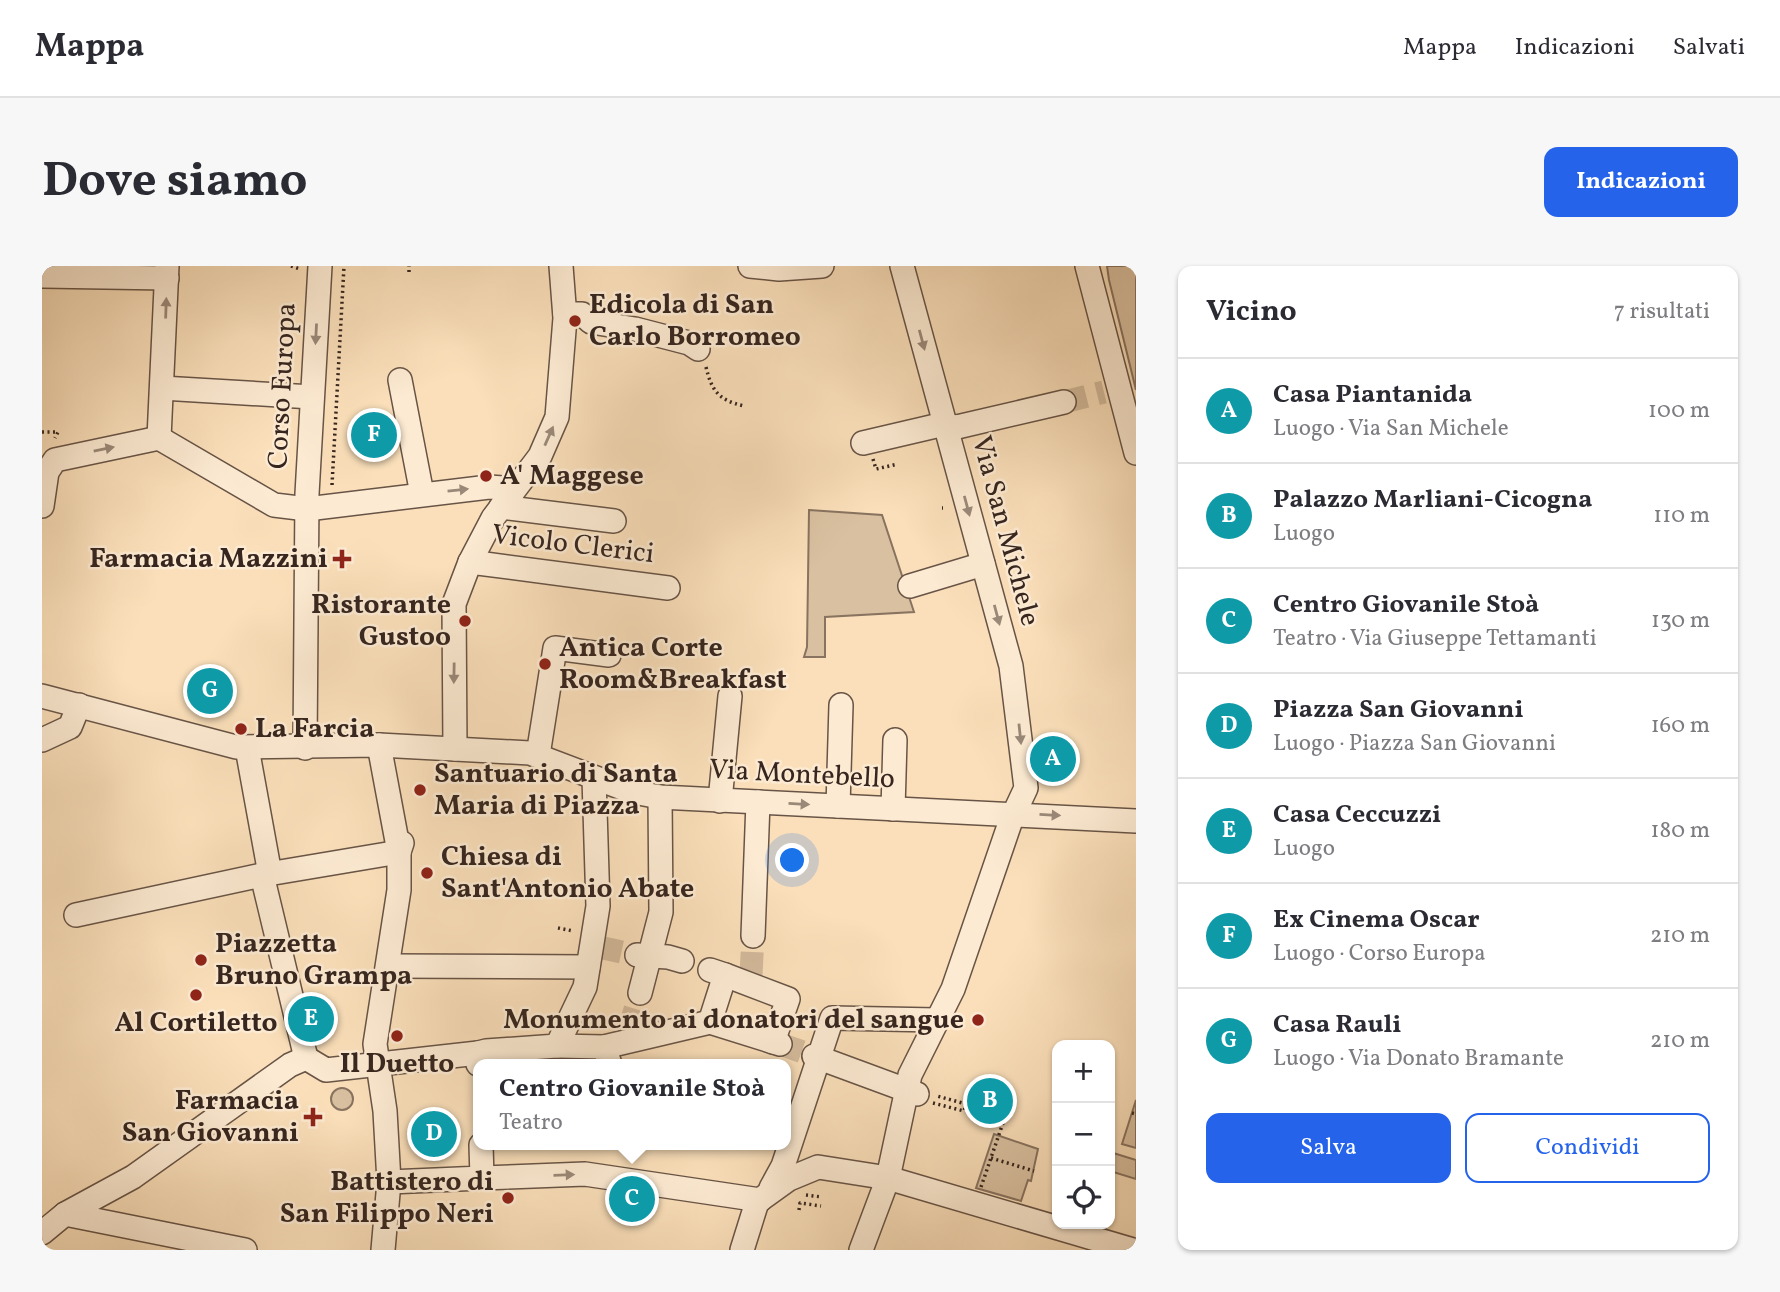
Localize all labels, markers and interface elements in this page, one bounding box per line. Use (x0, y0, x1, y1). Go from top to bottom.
text: Mappa (35, 25, 144, 71)
text: Mappa (1403, 31, 1477, 65)
text: Indicazioni (1515, 31, 1635, 65)
text: Salvati (1673, 31, 1745, 65)
button: Indicazioni (1544, 147, 1738, 217)
text: Dove siamo (42, 148, 308, 217)
place label: Edicola di San Carlo Borromeo (589, 286, 801, 357)
text: Vicino (1206, 291, 1297, 333)
one-way arrow (160, 296, 171, 318)
text: 7 risultati (1614, 296, 1710, 328)
street label: Corso Europa (259, 302, 307, 470)
marker: Edicola di San Carlo Borromeo (567, 313, 583, 329)
one-way arrow (310, 323, 321, 345)
one-way arrow (917, 329, 928, 351)
text: Casa Piantanida (1273, 377, 1472, 413)
text: A (1221, 395, 1237, 427)
text: 100 m (1648, 395, 1710, 427)
pin: F (351, 409, 397, 461)
text: Luogo · Via San Michele (1273, 413, 1509, 445)
one-way arrow (544, 425, 555, 446)
street label: Via San Michele (961, 432, 1049, 630)
one-way arrow (94, 443, 116, 454)
place label: A' Maggese (500, 457, 644, 496)
marker: A' Maggese (478, 468, 494, 484)
text: Palazzo Marliani-Cicogna (1273, 482, 1592, 518)
one-way arrow (447, 484, 469, 495)
one-way arrow (962, 495, 973, 517)
text: B (1221, 500, 1237, 532)
text: 110 m (1653, 500, 1710, 532)
street label: Vicolo Clerici (490, 516, 656, 574)
text: Luogo (1273, 518, 1335, 550)
place label: Farmacia Mazzini (89, 540, 328, 579)
marker: Farmacia Mazzini (334, 551, 350, 567)
place label: Ristorante Gustoo (311, 586, 451, 657)
text: Centro Giovanile Stoà (1273, 587, 1539, 623)
one-way arrow (992, 604, 1003, 626)
text: C (1222, 605, 1236, 637)
text: 130 m (1651, 605, 1710, 637)
marker: Ristorante Gustoo (457, 613, 473, 629)
text: Teatro · Via Giuseppe Tettamanti (1273, 623, 1597, 655)
place label: Antica Corte Room&Breakfast (559, 629, 787, 700)
marker: Antica Corte Room&Breakfast (537, 656, 553, 672)
one-way arrow (448, 662, 460, 684)
pin: G (187, 665, 233, 717)
text: Piazza San Giovanni (1273, 692, 1524, 728)
place label: La Farcia (255, 710, 375, 749)
text: D (1221, 710, 1237, 742)
text: 160 m (1651, 710, 1710, 742)
marker: La Farcia (233, 721, 249, 737)
one-way arrow (1015, 723, 1026, 745)
text: Luogo · Piazza San Giovanni (1273, 728, 1556, 760)
pin: A (1030, 733, 1076, 785)
street label: Via Montebello (708, 751, 896, 799)
place label: Santuario di Santa Maria di Piazza (434, 755, 678, 826)
marker: Santuario di Santa Maria di Piazza (412, 782, 428, 798)
text: Casa Ceccuzzi (1273, 797, 1441, 833)
one-way arrow (788, 799, 810, 810)
one-way arrow (1040, 810, 1062, 821)
text: E (1222, 815, 1236, 847)
text: 180 m (1651, 815, 1710, 847)
text: Luogo (1273, 833, 1335, 865)
place label: Chiesa di Sant'Antonio Abate (441, 838, 694, 909)
your location (775, 843, 809, 877)
marker: Chiesa di Sant'Antonio Abate (419, 865, 435, 881)
text: Ex Cinema Oscar (1273, 902, 1480, 938)
text: F (1222, 920, 1236, 952)
text: 210 m (1650, 920, 1710, 952)
place label: Piazzetta Bruno Grampa (215, 925, 412, 996)
text: Luogo · Corso Europa (1273, 938, 1486, 970)
marker: Piazzetta Bruno Grampa (193, 952, 209, 968)
marker: Al Cortiletto (188, 987, 204, 1003)
pin: E (288, 993, 334, 1045)
place label: Monumento ai donatori del sangue (503, 1001, 964, 1040)
place label: Al Cortiletto (114, 1004, 278, 1043)
text: Casa Rauli (1273, 1007, 1402, 1043)
marker: Monumento ai donatori del sangue (970, 1012, 986, 1028)
text: G (1221, 1025, 1237, 1057)
text: 210 m (1650, 1025, 1710, 1057)
marker: Il Duetto (389, 1028, 405, 1044)
map controls (1052, 1040, 1115, 1229)
button: + (1052, 1040, 1115, 1103)
text: Luogo · Via Donato Bramante (1273, 1043, 1564, 1075)
place label: Il Duetto (340, 1045, 454, 1084)
popup (473, 1059, 791, 1150)
text: Centro Giovanile Stoà (499, 1071, 765, 1107)
pin: B (967, 1075, 1013, 1127)
place label: Farmacia San Giovanni (122, 1082, 299, 1153)
button: − (1052, 1103, 1115, 1166)
text: Teatro (499, 1107, 563, 1139)
pin: D (411, 1108, 457, 1160)
marker: Farmacia San Giovanni (305, 1109, 321, 1125)
button: Salva (1206, 1113, 1451, 1183)
button: Condividi (1465, 1113, 1710, 1183)
place label: Battistero di San Filippo Neri (280, 1163, 494, 1234)
button: locate (1052, 1166, 1115, 1229)
one-way arrow (553, 1169, 575, 1180)
pin: C (609, 1173, 655, 1225)
marker: Battistero di San Filippo Neri (500, 1190, 516, 1206)

